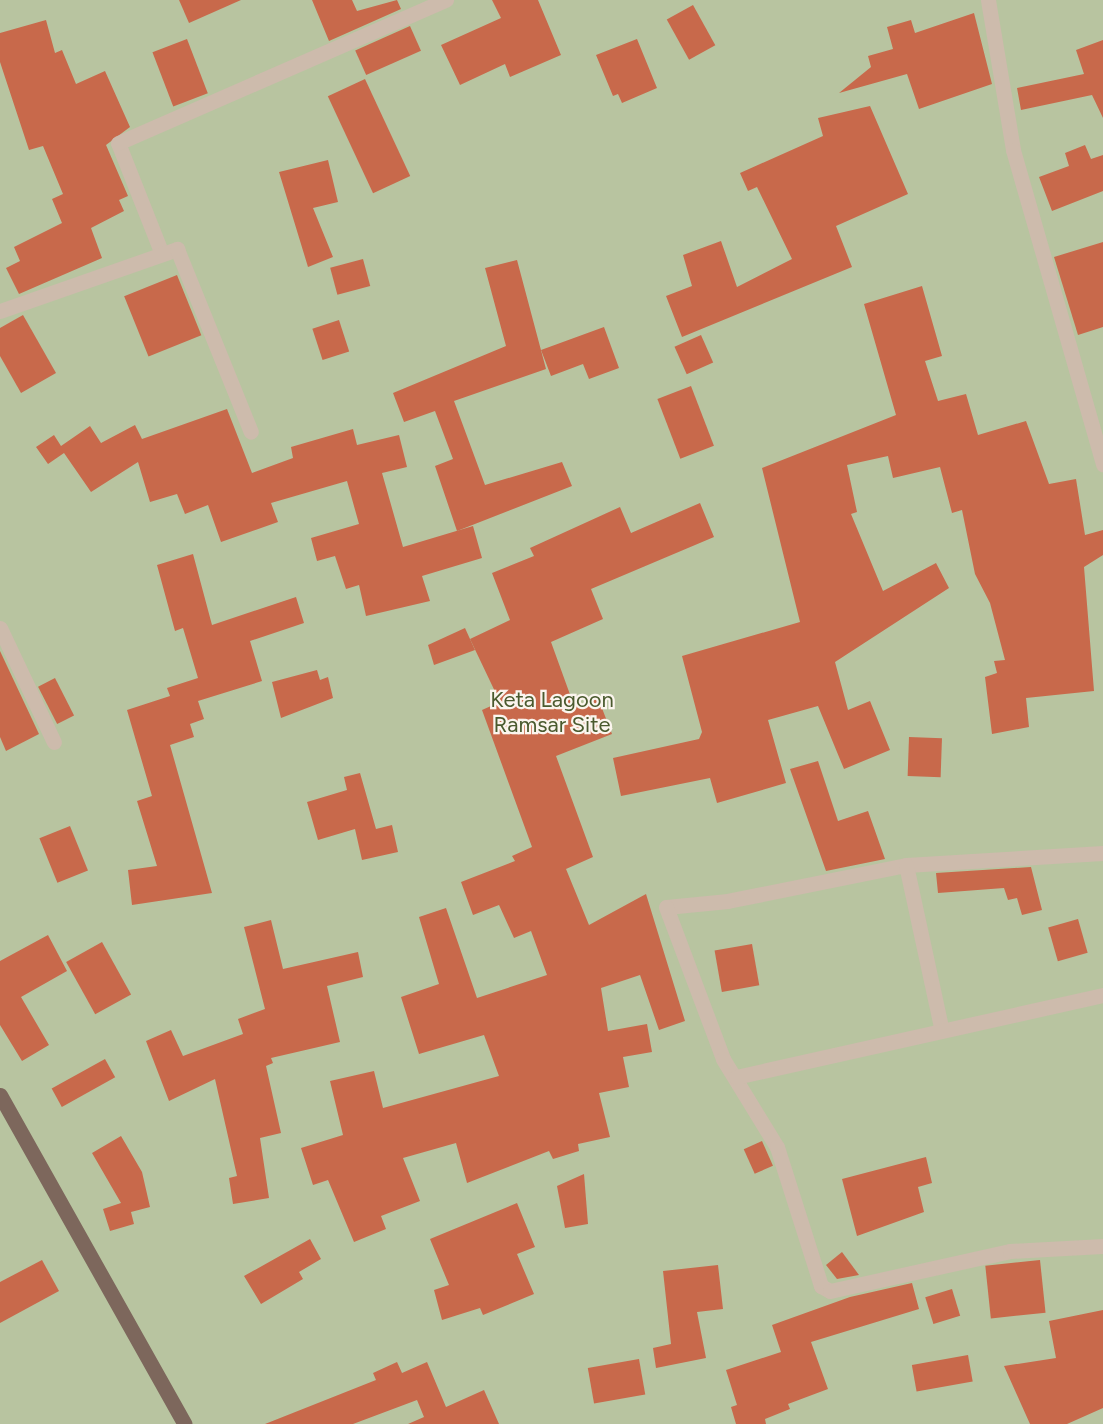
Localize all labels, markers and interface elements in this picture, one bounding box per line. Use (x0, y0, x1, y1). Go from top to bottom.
park label: Keta Lagoon Ramsar Site (490, 686, 614, 738)

